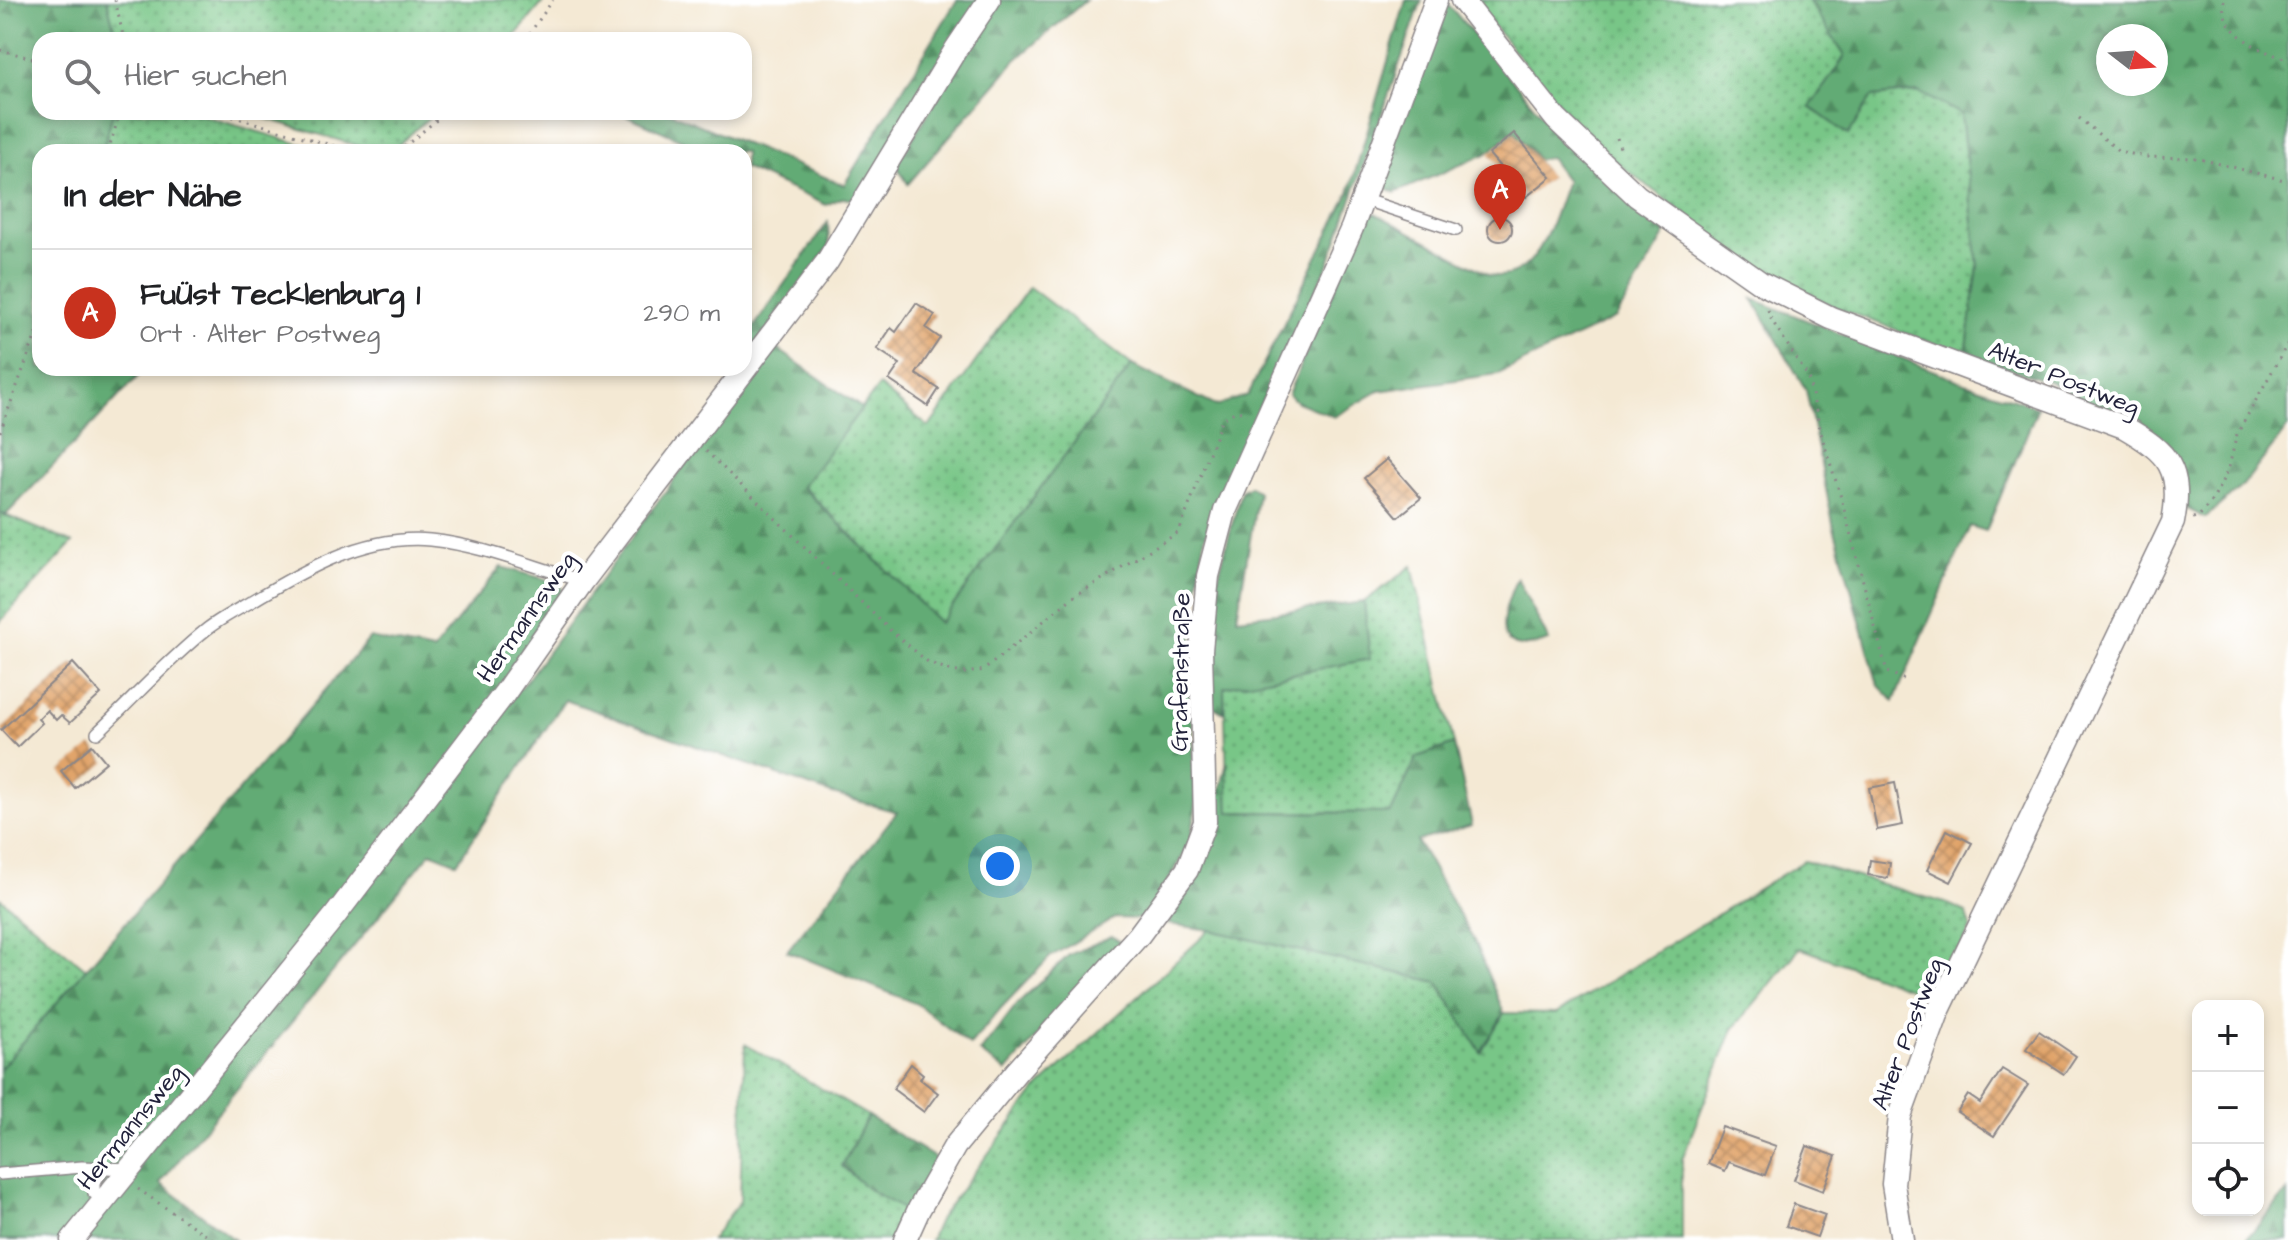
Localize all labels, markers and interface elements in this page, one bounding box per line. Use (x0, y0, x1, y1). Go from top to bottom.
north arrow (2096, 24, 2168, 96)
search box (32, 32, 752, 120)
icon: search (60, 54, 104, 98)
text: Hier suchen (124, 55, 287, 97)
pin: A (1474, 164, 1526, 230)
text: In der Nähe (64, 172, 242, 220)
text: FuÜst Tecklenburg 1 (140, 274, 420, 316)
text: A (82, 295, 98, 331)
text: 290 m (643, 295, 720, 331)
text: Ort · Alter Postweg (140, 316, 380, 352)
street label: Alter Postweg (1983, 333, 2144, 426)
street label: Hermannsweg (469, 545, 585, 690)
street label: Grafenstraße (1163, 592, 1199, 752)
your location (980, 846, 1020, 886)
street label: Alter Postweg (1863, 954, 1953, 1116)
map controls (2192, 1000, 2264, 1216)
button: + (2192, 1000, 2264, 1072)
street label: Hermannsweg (70, 1058, 193, 1198)
button: − (2192, 1072, 2264, 1144)
button: locate (2192, 1144, 2264, 1216)

